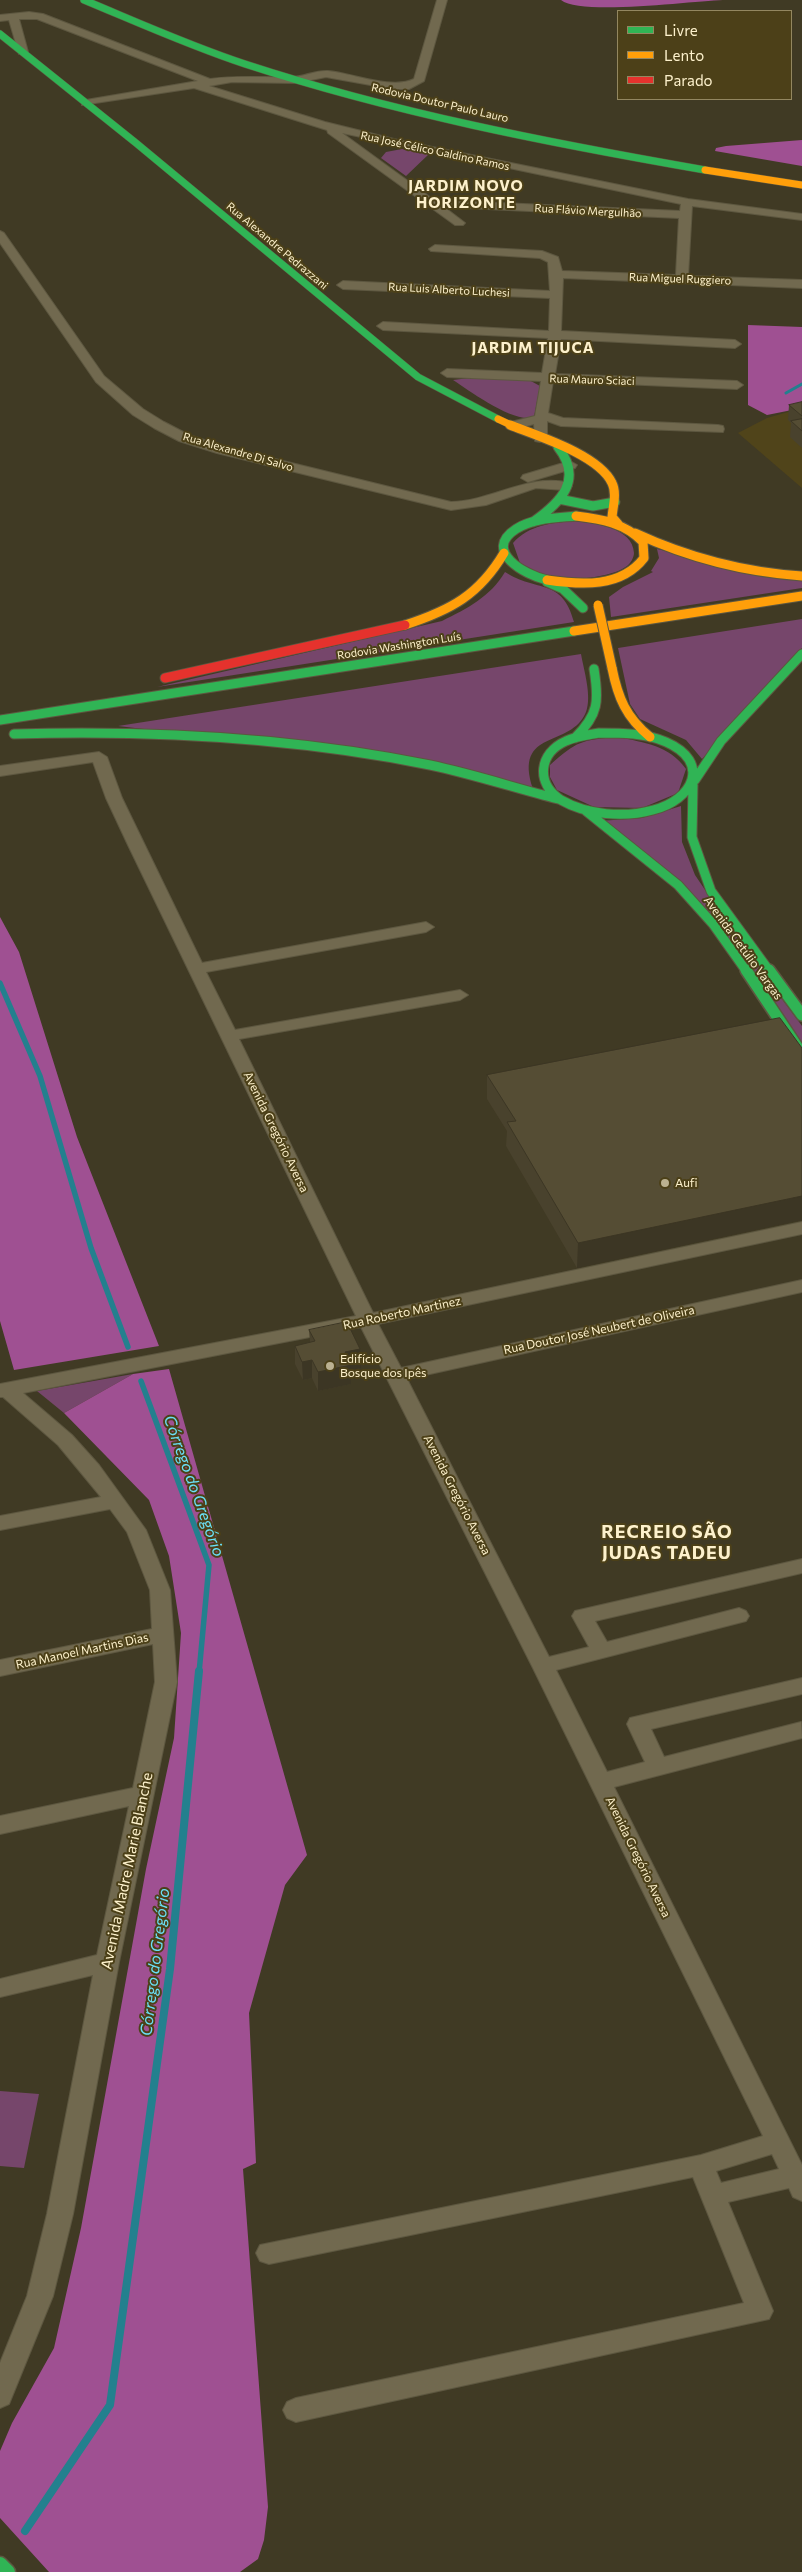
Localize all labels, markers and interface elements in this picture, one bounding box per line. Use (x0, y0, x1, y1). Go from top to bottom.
legend (617, 10, 792, 100)
text: Livre (664, 21, 698, 39)
text: Lento (664, 46, 704, 64)
text: Parado (664, 71, 713, 89)
street label: Rodovia Doutor Paulo Lauro (370, 81, 510, 125)
street label: Rua José Célico Galdino Ramos (359, 129, 511, 173)
district label: JARDIM NOVO HORIZONTE (407, 177, 525, 212)
street label: Rua Alexandre Pedrazzani (224, 200, 330, 292)
street label: Rua Flávio Mergulhão (534, 202, 642, 220)
street label: Rua Miguel Ruggiero (629, 271, 731, 287)
street label: Rua Luis Alberto Luchesi (388, 280, 510, 300)
district label: JARDIM TIJUCA (470, 339, 596, 357)
street label: Rua Mauro Sciaci (549, 372, 635, 388)
street label: Rua Alexandre Di Salvo (181, 430, 295, 474)
street label: Rodovia Washington Luís (336, 630, 462, 662)
street label: Avenida Getúlio Vargas (701, 893, 785, 1003)
street label: Avenida Gregório Aversa (240, 1069, 312, 1195)
place label: Aufi (675, 1176, 698, 1190)
marker: Aufi (659, 1177, 671, 1189)
street label: Rua Roberto Martinez (342, 1293, 462, 1333)
street label: Rua Doutor José Neubert de Oliveira (502, 1303, 696, 1357)
place label: Edifício Bosque dos Ipês (340, 1352, 427, 1380)
marker: Edifício Bosque dos Ipês (324, 1360, 336, 1372)
water label: Córrego do Gregório (160, 1413, 228, 1559)
street label: Avenida Gregório Aversa (420, 1433, 494, 1557)
district label: RECREIO SÃO JUDAS TADEU (600, 1521, 734, 1564)
street label: Rua Manoel Martins Dias (14, 1630, 150, 1672)
street label: Avenida Madre Marie Blanche (97, 1771, 157, 1971)
street label: Avenida Gregório Aversa (602, 1794, 674, 1920)
water label: Córrego do Gregório (136, 1887, 174, 2037)

